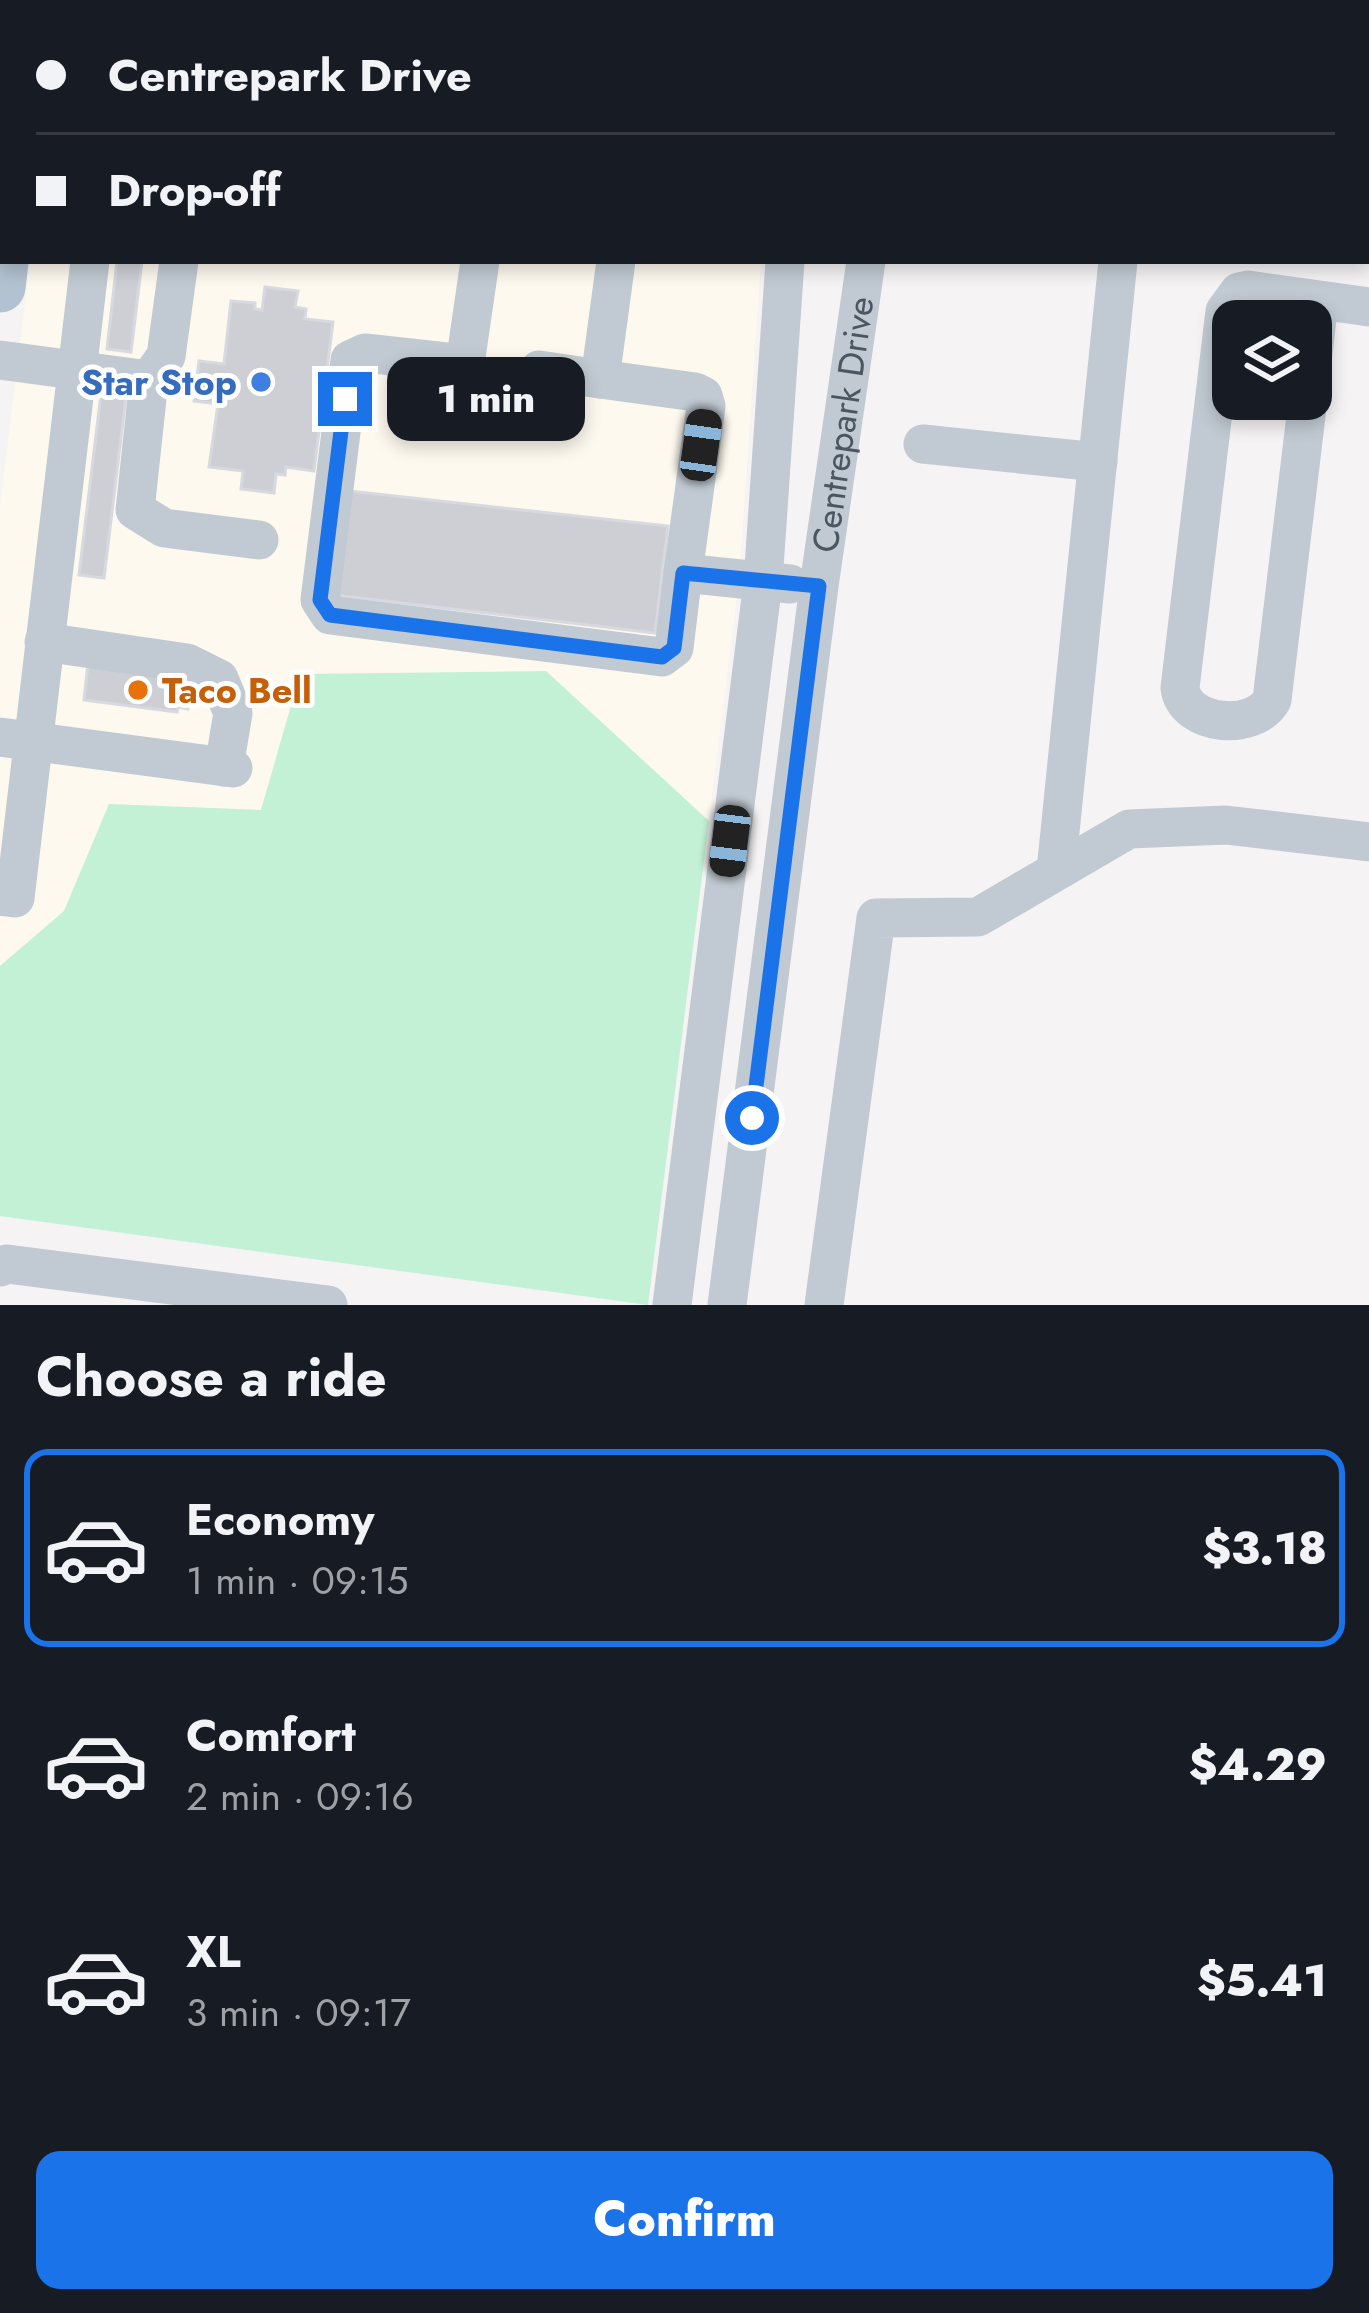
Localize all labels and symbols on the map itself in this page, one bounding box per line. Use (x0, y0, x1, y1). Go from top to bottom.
street label: Centrepark Drive (798, 293, 887, 556)
place label: Star Stop (81, 356, 237, 408)
callout: 1 min (387, 357, 585, 441)
marker: Star Stop (248, 369, 274, 395)
route end (318, 372, 372, 426)
car (678, 407, 724, 483)
place label: Taco Bell (162, 664, 312, 716)
marker: Taco Bell (125, 677, 151, 703)
car (708, 803, 752, 879)
route start (725, 1091, 779, 1145)

